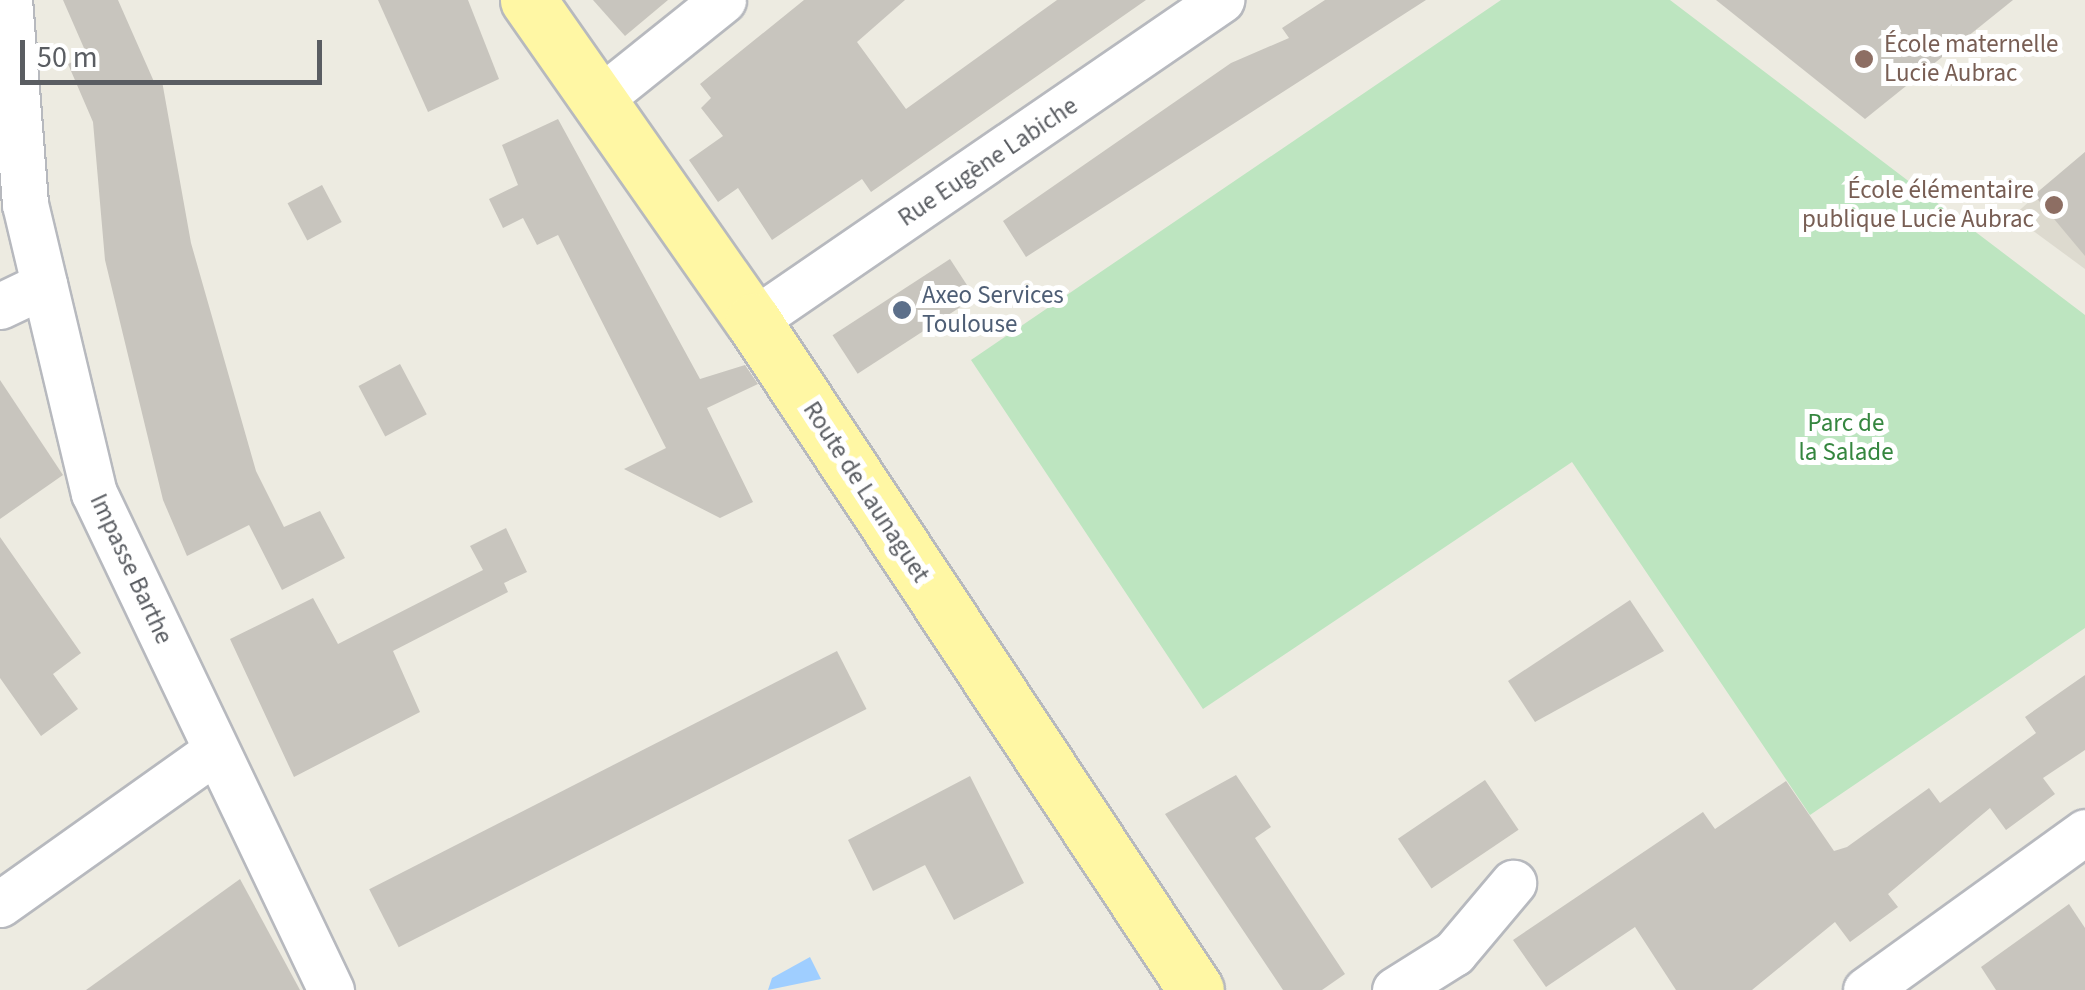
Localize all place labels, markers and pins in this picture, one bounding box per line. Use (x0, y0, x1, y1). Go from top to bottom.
place label: École maternelle Lucie Aubrac (1884, 30, 2059, 89)
marker: École maternelle Lucie Aubrac (1853, 48, 1875, 70)
place label: École élémentaire publique Lucie Aubrac (1802, 176, 2034, 235)
marker: École élémentaire publique Lucie Aubrac (2043, 194, 2065, 216)
place label: Axeo Services Toulouse (922, 281, 1064, 340)
marker: Axeo Services Toulouse (891, 299, 913, 321)

